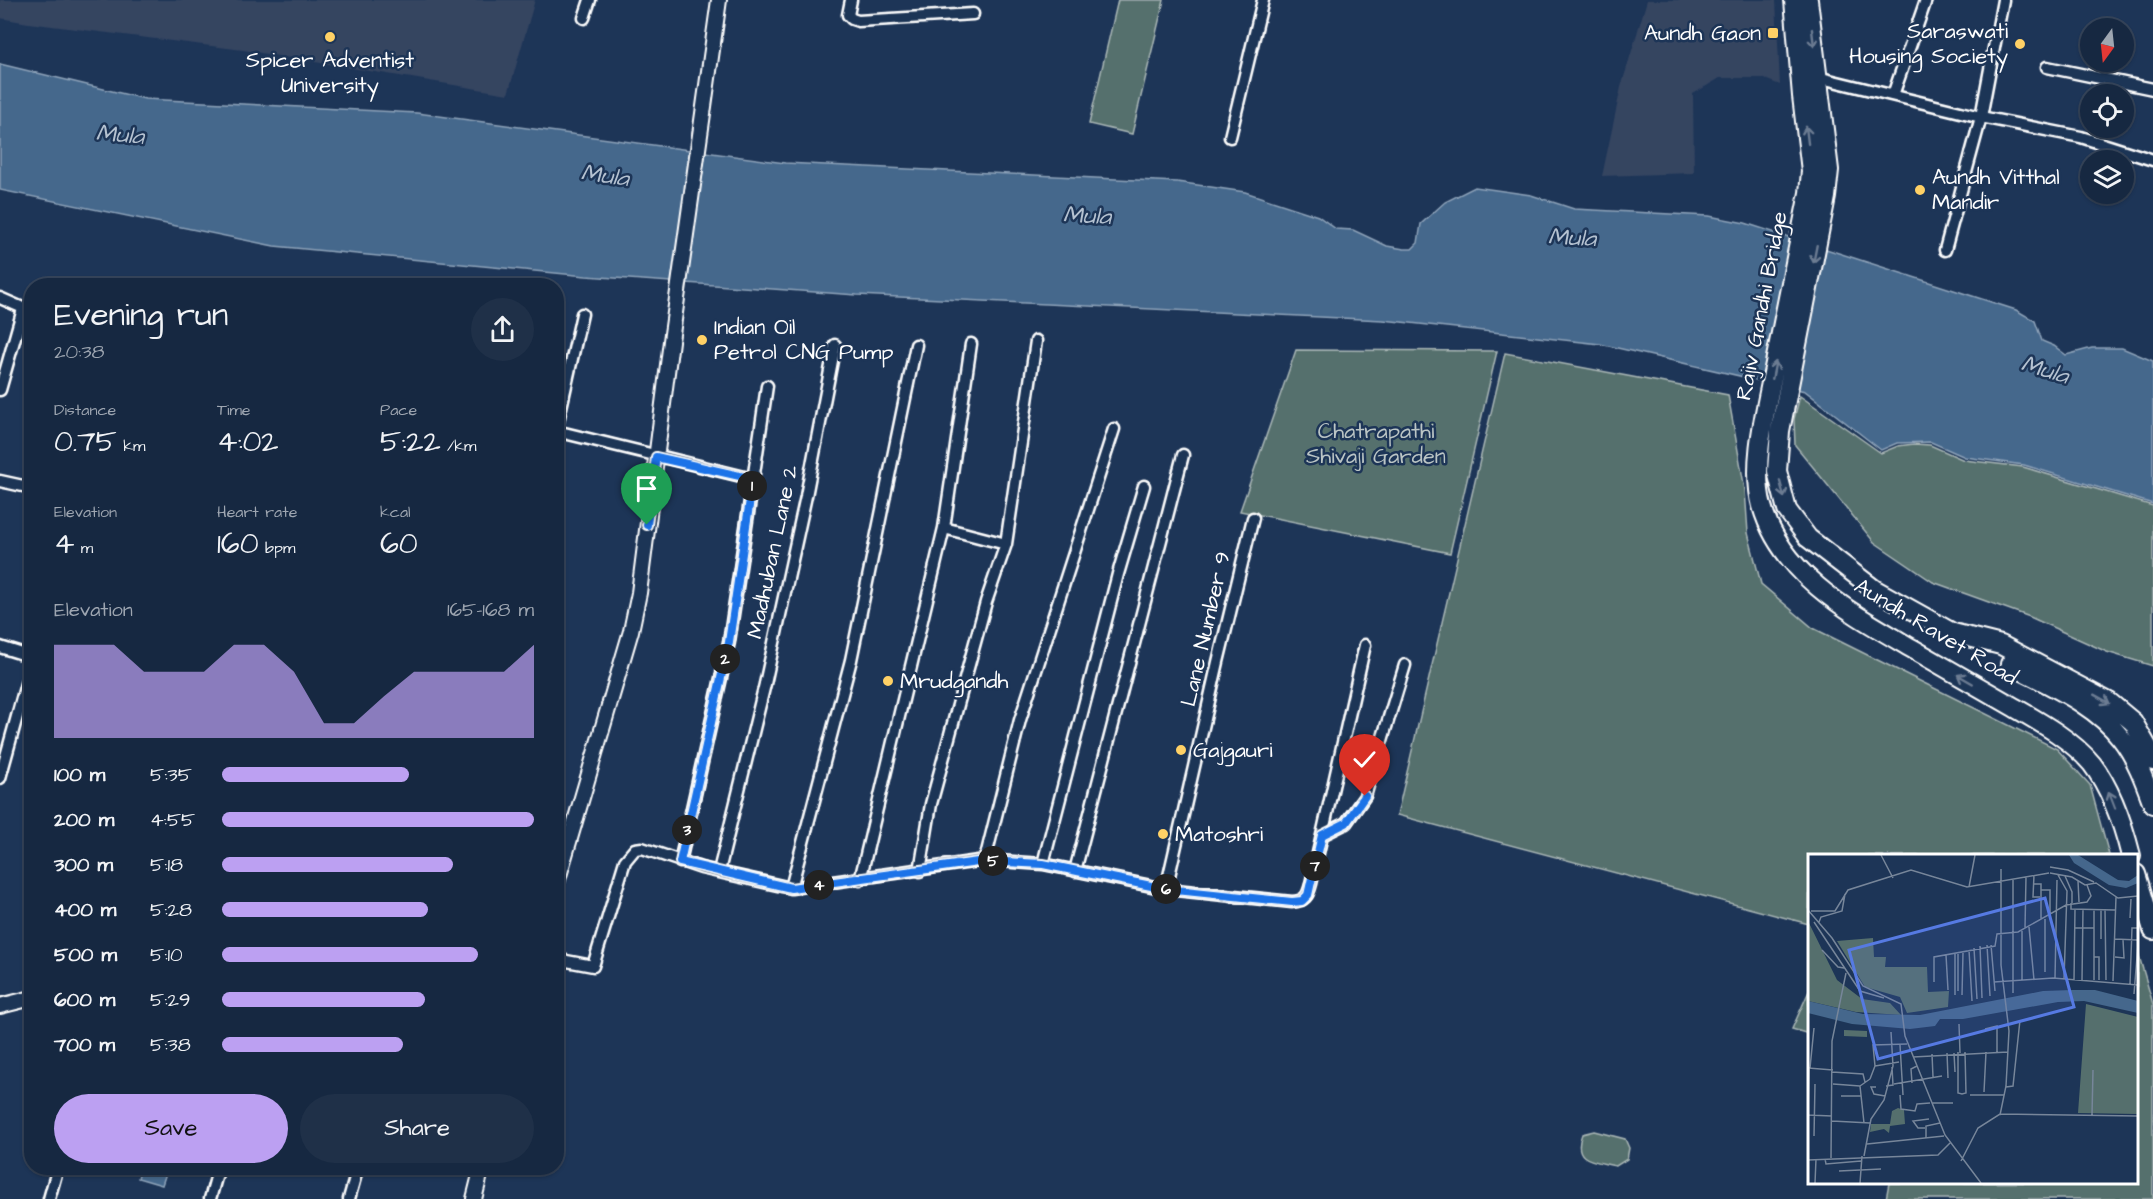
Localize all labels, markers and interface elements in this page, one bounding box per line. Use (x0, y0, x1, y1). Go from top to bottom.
place label: Saraswati Housing Society (1849, 16, 2008, 73)
place label: Aundh Gaon (1644, 18, 1761, 49)
north arrow (2080, 18, 2134, 72)
map controls (2080, 18, 2134, 204)
marker: Aundh Gaon (1766, 26, 1780, 40)
one-way arrow (1807, 28, 1818, 48)
marker: Spicer Adventist University (323, 30, 337, 44)
marker: Saraswati Housing Society (2013, 37, 2027, 51)
place label: Spicer Adventist University (246, 45, 414, 102)
button: locate (2080, 84, 2134, 138)
water label: Mula (95, 116, 147, 154)
one-way arrow (1801, 126, 1812, 146)
button: layers (2080, 150, 2134, 204)
water label: Mula (579, 156, 633, 196)
place label: Aundh Vitthal Mandir (1932, 162, 2060, 218)
marker: Aundh Vitthal Mandir (1913, 183, 1927, 197)
water label: Mula (1062, 198, 1114, 234)
street label: Rajiv Gandhi Bridge (1728, 209, 1797, 403)
water label: Mula (1547, 220, 1599, 256)
one-way arrow (1809, 244, 1820, 263)
text: Evening run (54, 292, 228, 338)
button: share (471, 298, 534, 361)
place label: Indian Oil Petrol CNG Pump (714, 312, 894, 368)
marker: Indian Oil Petrol CNG Pump (695, 333, 709, 347)
text: 20:38 (54, 338, 105, 366)
water label: Mula (2017, 347, 2075, 394)
one-way arrow (1769, 361, 1780, 381)
text: Distance (54, 399, 116, 421)
text: Time (217, 399, 251, 421)
text: Pace (380, 399, 417, 421)
park label: Chatrapathi Shivaji Garden (1306, 416, 1446, 472)
text: 0.75 (54, 421, 117, 463)
text: 4:02 (217, 421, 279, 463)
text: 5:22 (380, 421, 441, 463)
text: km (117, 435, 146, 457)
text: /km (441, 435, 477, 457)
street label: Madhuban Lane 2 (739, 462, 807, 642)
pin (621, 463, 672, 525)
pin: 1 (737, 471, 767, 501)
icon: arrive (630, 472, 663, 505)
text: 1 (751, 475, 753, 497)
one-way arrow (1776, 479, 1788, 498)
text: Elevation (54, 501, 117, 523)
text: Heart rate (217, 501, 297, 523)
text: kcal (380, 501, 411, 523)
text: 4 (54, 523, 74, 565)
text: 160 (217, 523, 259, 565)
text: 60 (380, 523, 418, 565)
text: m (74, 537, 93, 559)
text: bpm (259, 537, 295, 559)
street label: Lane Number 9 (1173, 549, 1239, 709)
street label: Aundh Ravet Road (1848, 571, 2024, 693)
text: Elevation (54, 596, 133, 624)
text: 165–168 m (447, 596, 534, 624)
pin: 2 (710, 644, 740, 674)
text: 2 (720, 648, 730, 670)
place label: Mrudgandh (900, 666, 1009, 698)
one-way arrow (1957, 673, 1974, 685)
marker: Mrudgandh (881, 674, 895, 688)
one-way arrow (2093, 693, 2110, 705)
pin (1339, 734, 1390, 796)
place label: Gajgauri (1193, 735, 1273, 767)
marker: Gajgauri (1174, 743, 1188, 757)
icon: check (1348, 743, 1381, 776)
text: 100 m (54, 761, 105, 789)
text: 5:35 (150, 761, 192, 789)
one-way arrow (2106, 791, 2117, 810)
text: 200 m (54, 806, 114, 834)
text: 4:55 (150, 806, 195, 834)
pin: 3 (672, 815, 702, 845)
text: 3 (683, 819, 691, 841)
place label: Matoshri (1175, 819, 1263, 850)
marker: Matoshri (1156, 827, 1170, 841)
pin: 5 (978, 846, 1008, 876)
text: 5 (987, 850, 999, 872)
text: 300 m (54, 851, 113, 879)
text: 5:18 (150, 851, 183, 879)
pin: 7 (1300, 851, 1330, 881)
inset map (1808, 854, 2138, 1184)
text: 7 (1310, 855, 1320, 877)
pin: 4 (804, 870, 834, 900)
text: 4 (814, 874, 824, 896)
pin: 6 (1151, 874, 1181, 904)
text: 6 (1161, 878, 1171, 900)
text: 400 m (54, 896, 116, 924)
text: 5:28 (150, 896, 192, 924)
text: 500 m (54, 941, 117, 969)
text: 5:10 (150, 941, 183, 969)
text: 600 m (54, 986, 115, 1014)
text: 5:29 (150, 986, 190, 1014)
text: 700 m (54, 1031, 115, 1059)
text: 5:38 (150, 1031, 191, 1059)
button: Save (54, 1094, 288, 1163)
button: Share (300, 1094, 534, 1163)

